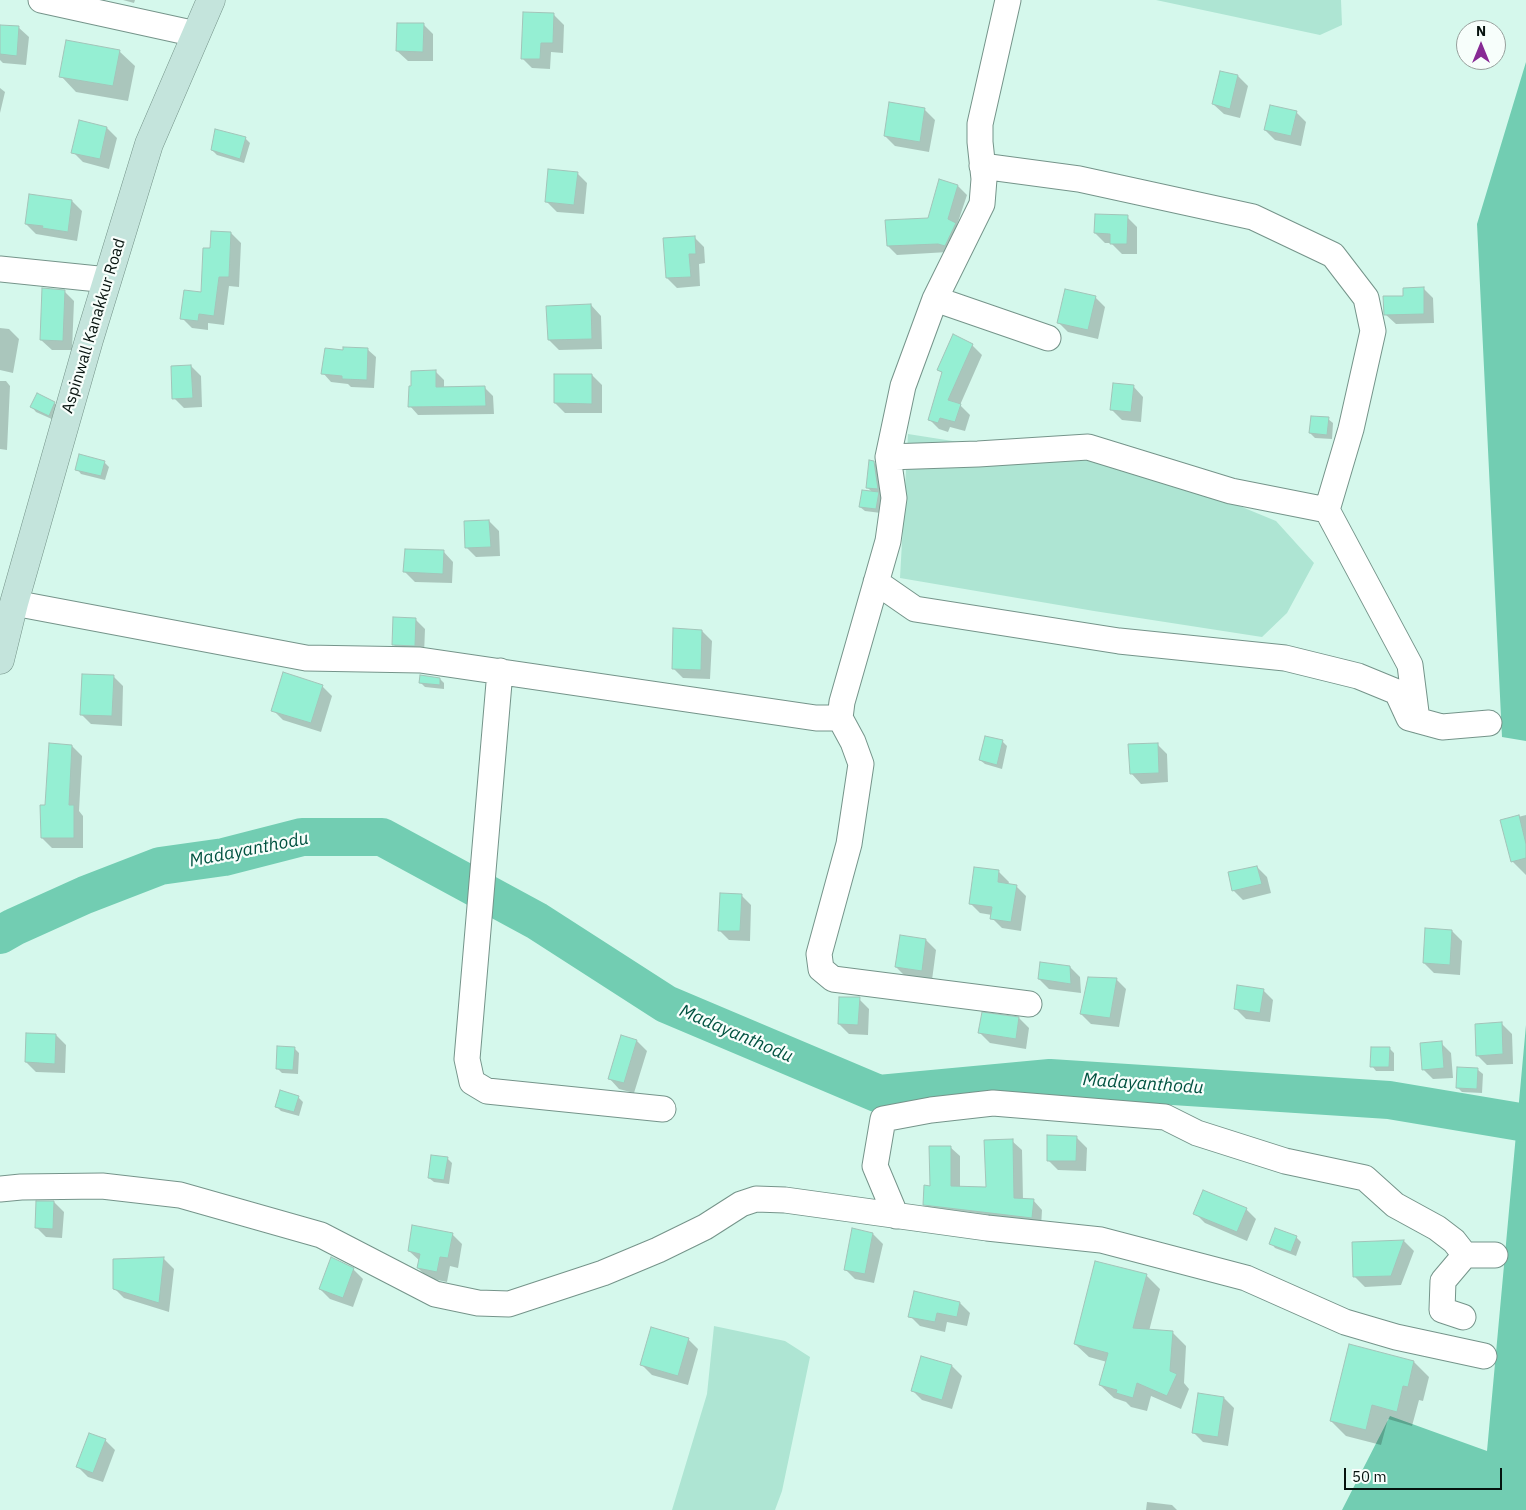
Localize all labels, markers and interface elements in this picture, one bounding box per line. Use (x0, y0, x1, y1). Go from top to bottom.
north arrow (1456, 20, 1506, 70)
text: N (1476, 22, 1486, 40)
street label: Aspinwall Kanakkur Road (58, 236, 130, 416)
water label: Madayanthodu (187, 828, 311, 872)
water label: Madayanthodu (676, 1000, 796, 1068)
water label: Madayanthodu (1082, 1069, 1204, 1099)
scale bar (1346, 1458, 1504, 1490)
text: 50 m (1352, 1467, 1387, 1486)

